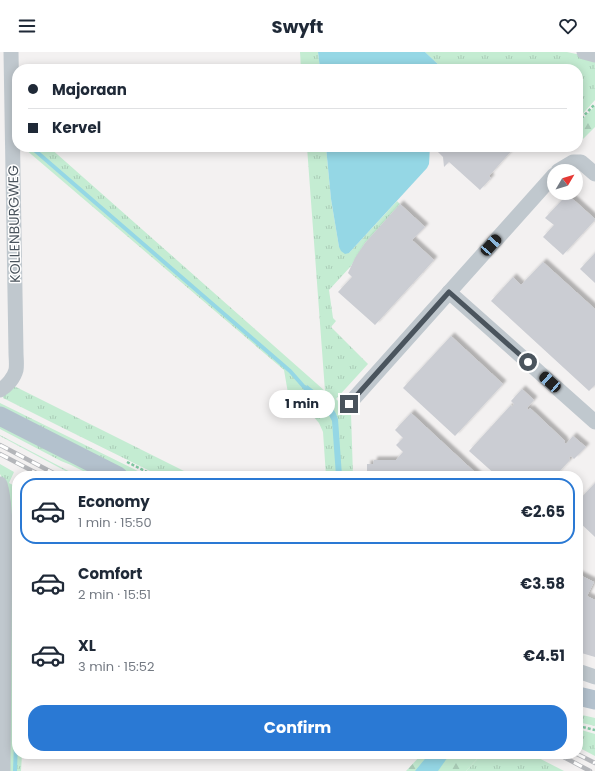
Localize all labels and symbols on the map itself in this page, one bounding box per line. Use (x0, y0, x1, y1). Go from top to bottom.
north arrow (547, 164, 583, 200)
street label: KOLLENBURGWEG (3, 165, 25, 283)
car (479, 232, 503, 258)
route start (519, 353, 537, 371)
car (537, 370, 563, 394)
callout: 1 min (269, 390, 335, 418)
route end (340, 395, 358, 413)

